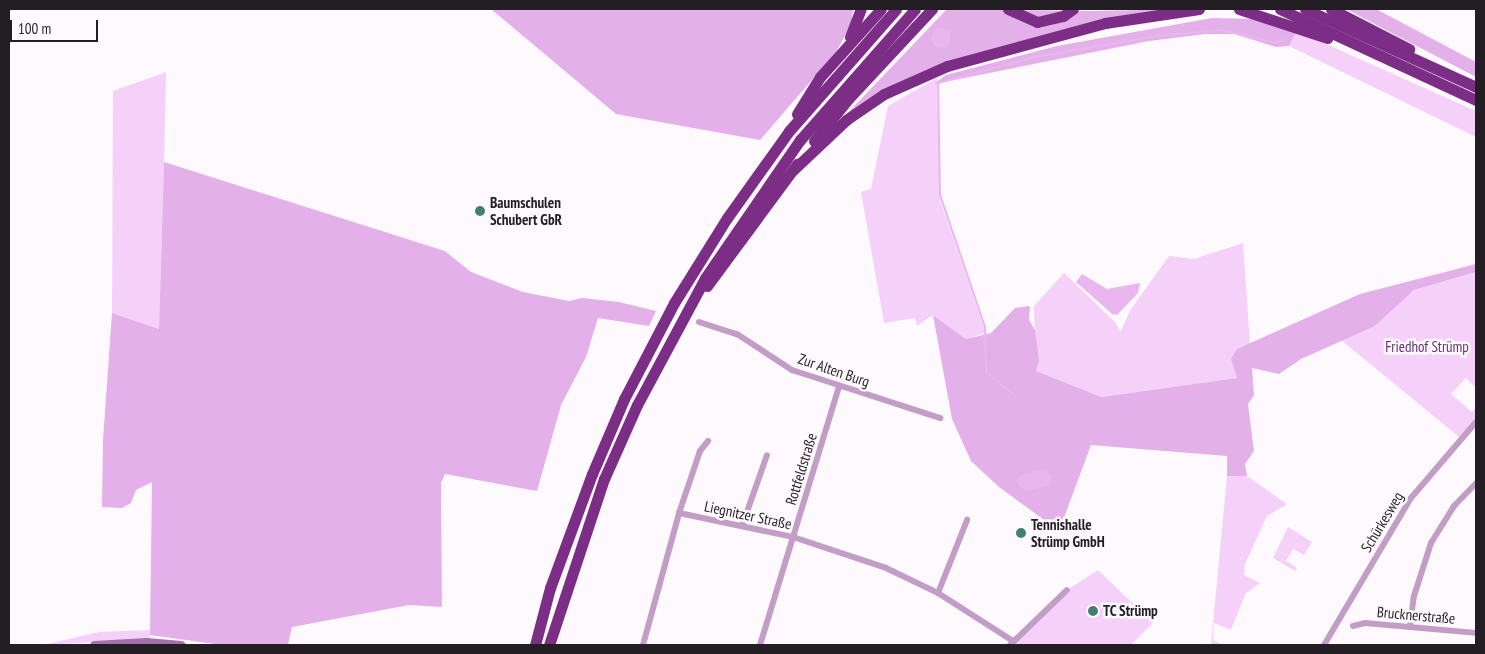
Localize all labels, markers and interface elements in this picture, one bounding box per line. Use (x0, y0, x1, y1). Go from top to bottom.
scale bar (12, 10, 100, 42)
text: 100 m (18, 19, 51, 38)
place label: Baumschulen Schubert GbR (490, 193, 562, 228)
marker: Baumschulen Schubert GbR (474, 205, 486, 217)
park label: Friedhof Strümp (1385, 338, 1469, 356)
street label: Zur Alten Burg (796, 349, 872, 391)
street label: Rottfeldstraße (782, 431, 820, 507)
street label: Schürkesweg (1357, 489, 1407, 555)
street label: Liegnitzer Straße (703, 497, 793, 533)
place label: Tennishalle Strümp GmbH (1031, 515, 1105, 550)
marker: Tennishalle Strümp GmbH (1015, 527, 1027, 539)
place label: TC Strümp (1103, 602, 1158, 620)
street label: Brucknerstraße (1376, 603, 1456, 627)
marker: TC Strümp (1087, 605, 1099, 617)

